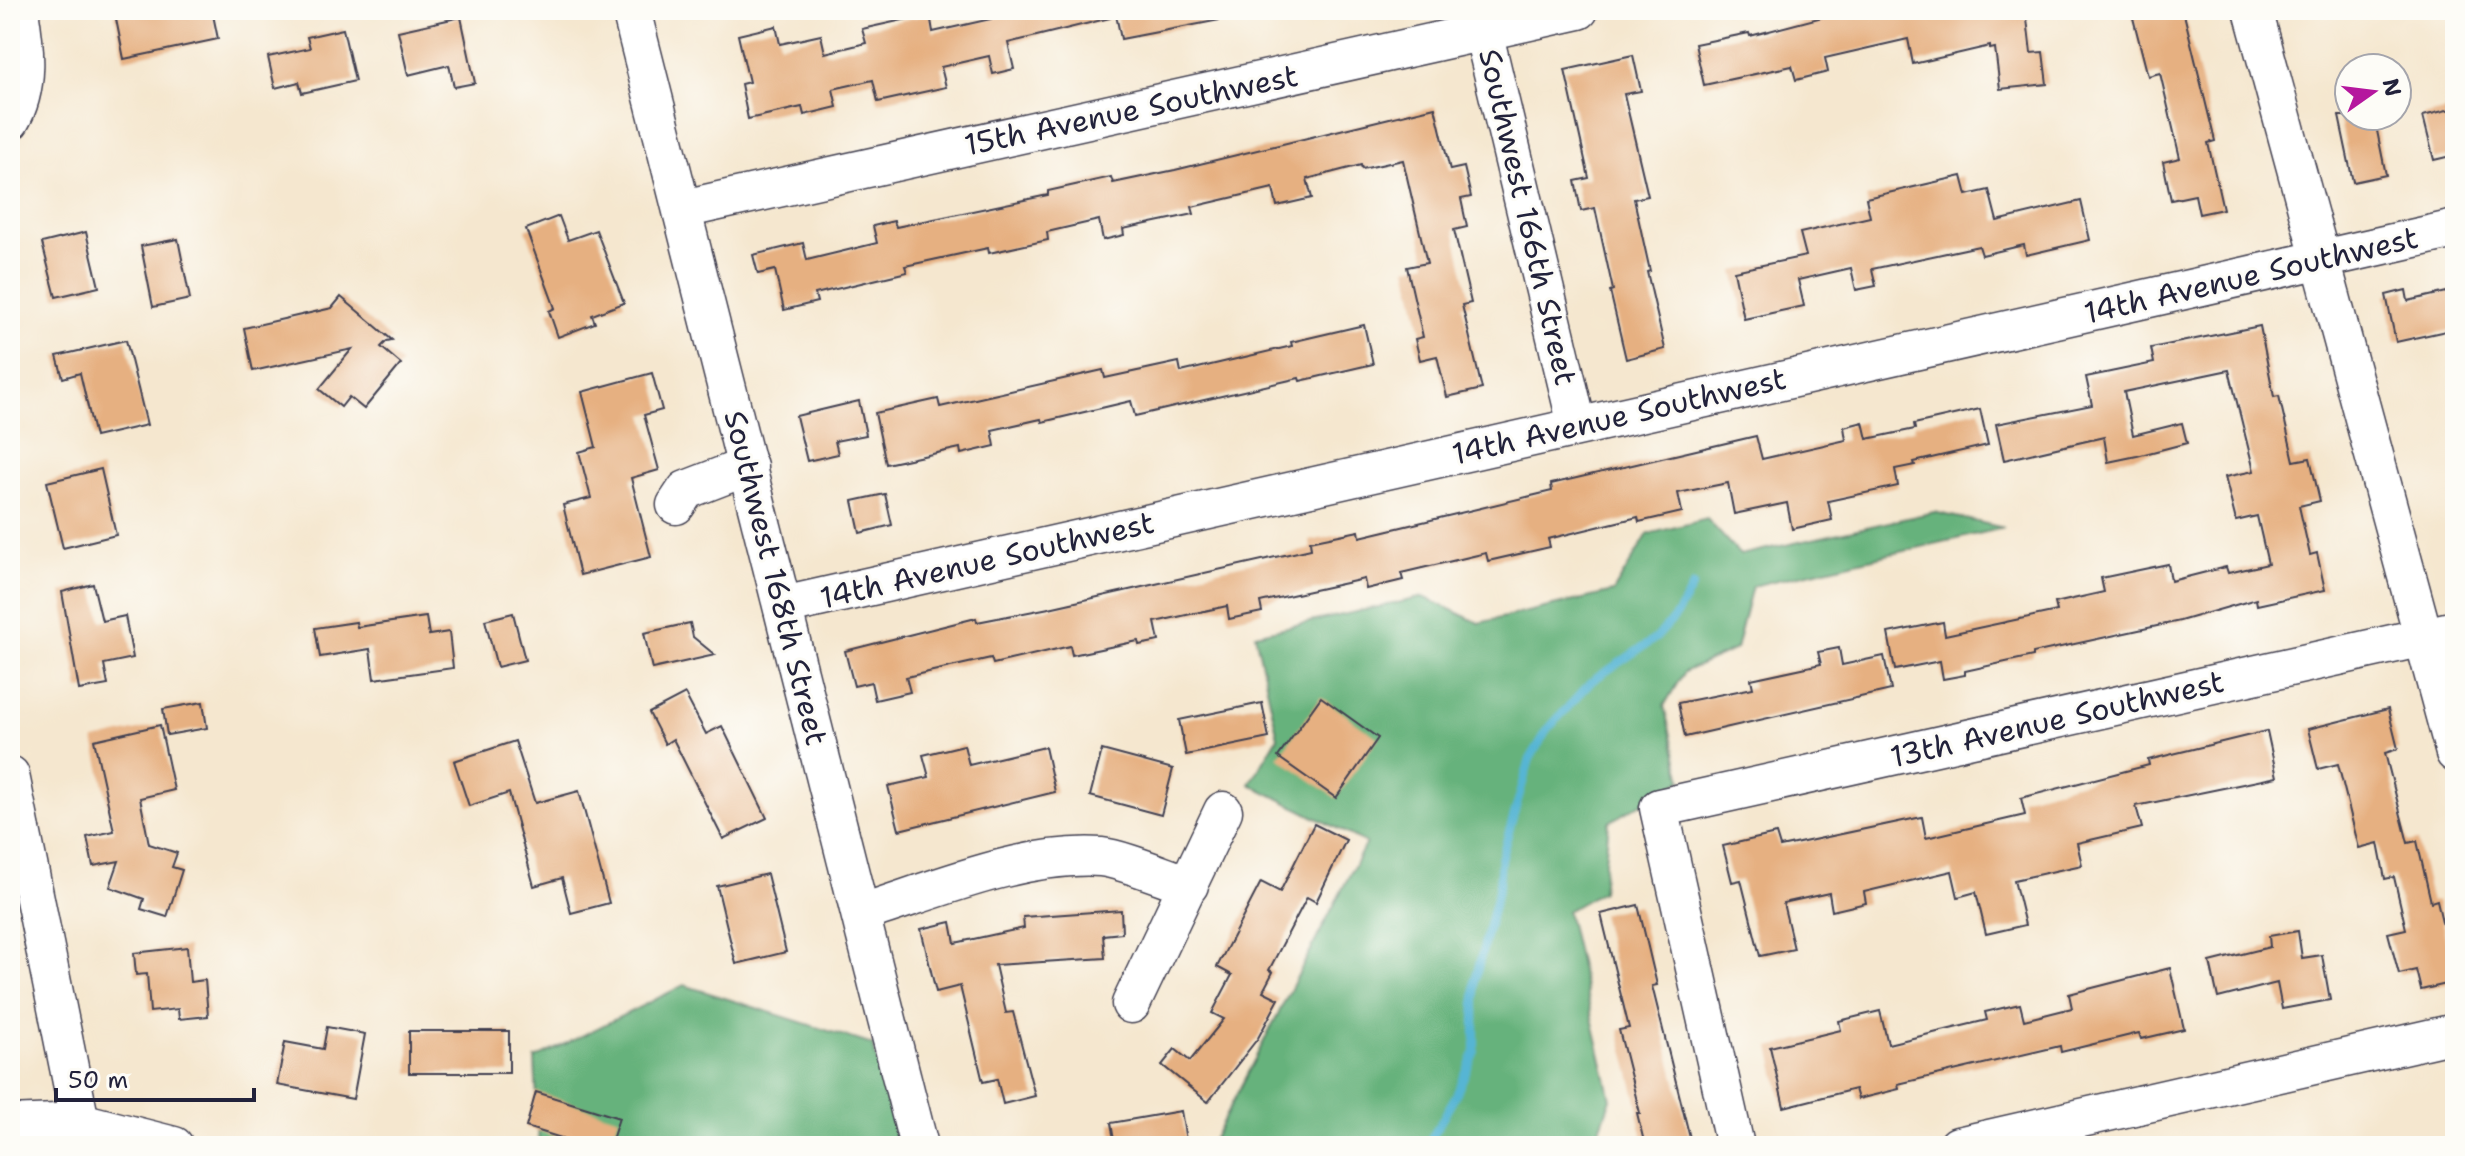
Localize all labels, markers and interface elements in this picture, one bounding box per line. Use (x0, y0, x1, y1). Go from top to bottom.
street label: Southwest 166th Street (1469, 45, 1587, 389)
north arrow (2333, 52, 2413, 132)
street label: 15th Avenue Southwest (960, 55, 1302, 165)
text: N (2376, 75, 2408, 99)
street label: 14th Avenue Southwest (2080, 217, 2422, 333)
street label: 14th Avenue Southwest (1448, 358, 1790, 474)
street label: Southwest 168th Street (715, 406, 837, 750)
street label: 14th Avenue Southwest (816, 502, 1158, 618)
street label: 13th Avenue Southwest (1886, 661, 2228, 777)
scale bar (56, 1052, 254, 1102)
text: 50 m (68, 1064, 128, 1096)

